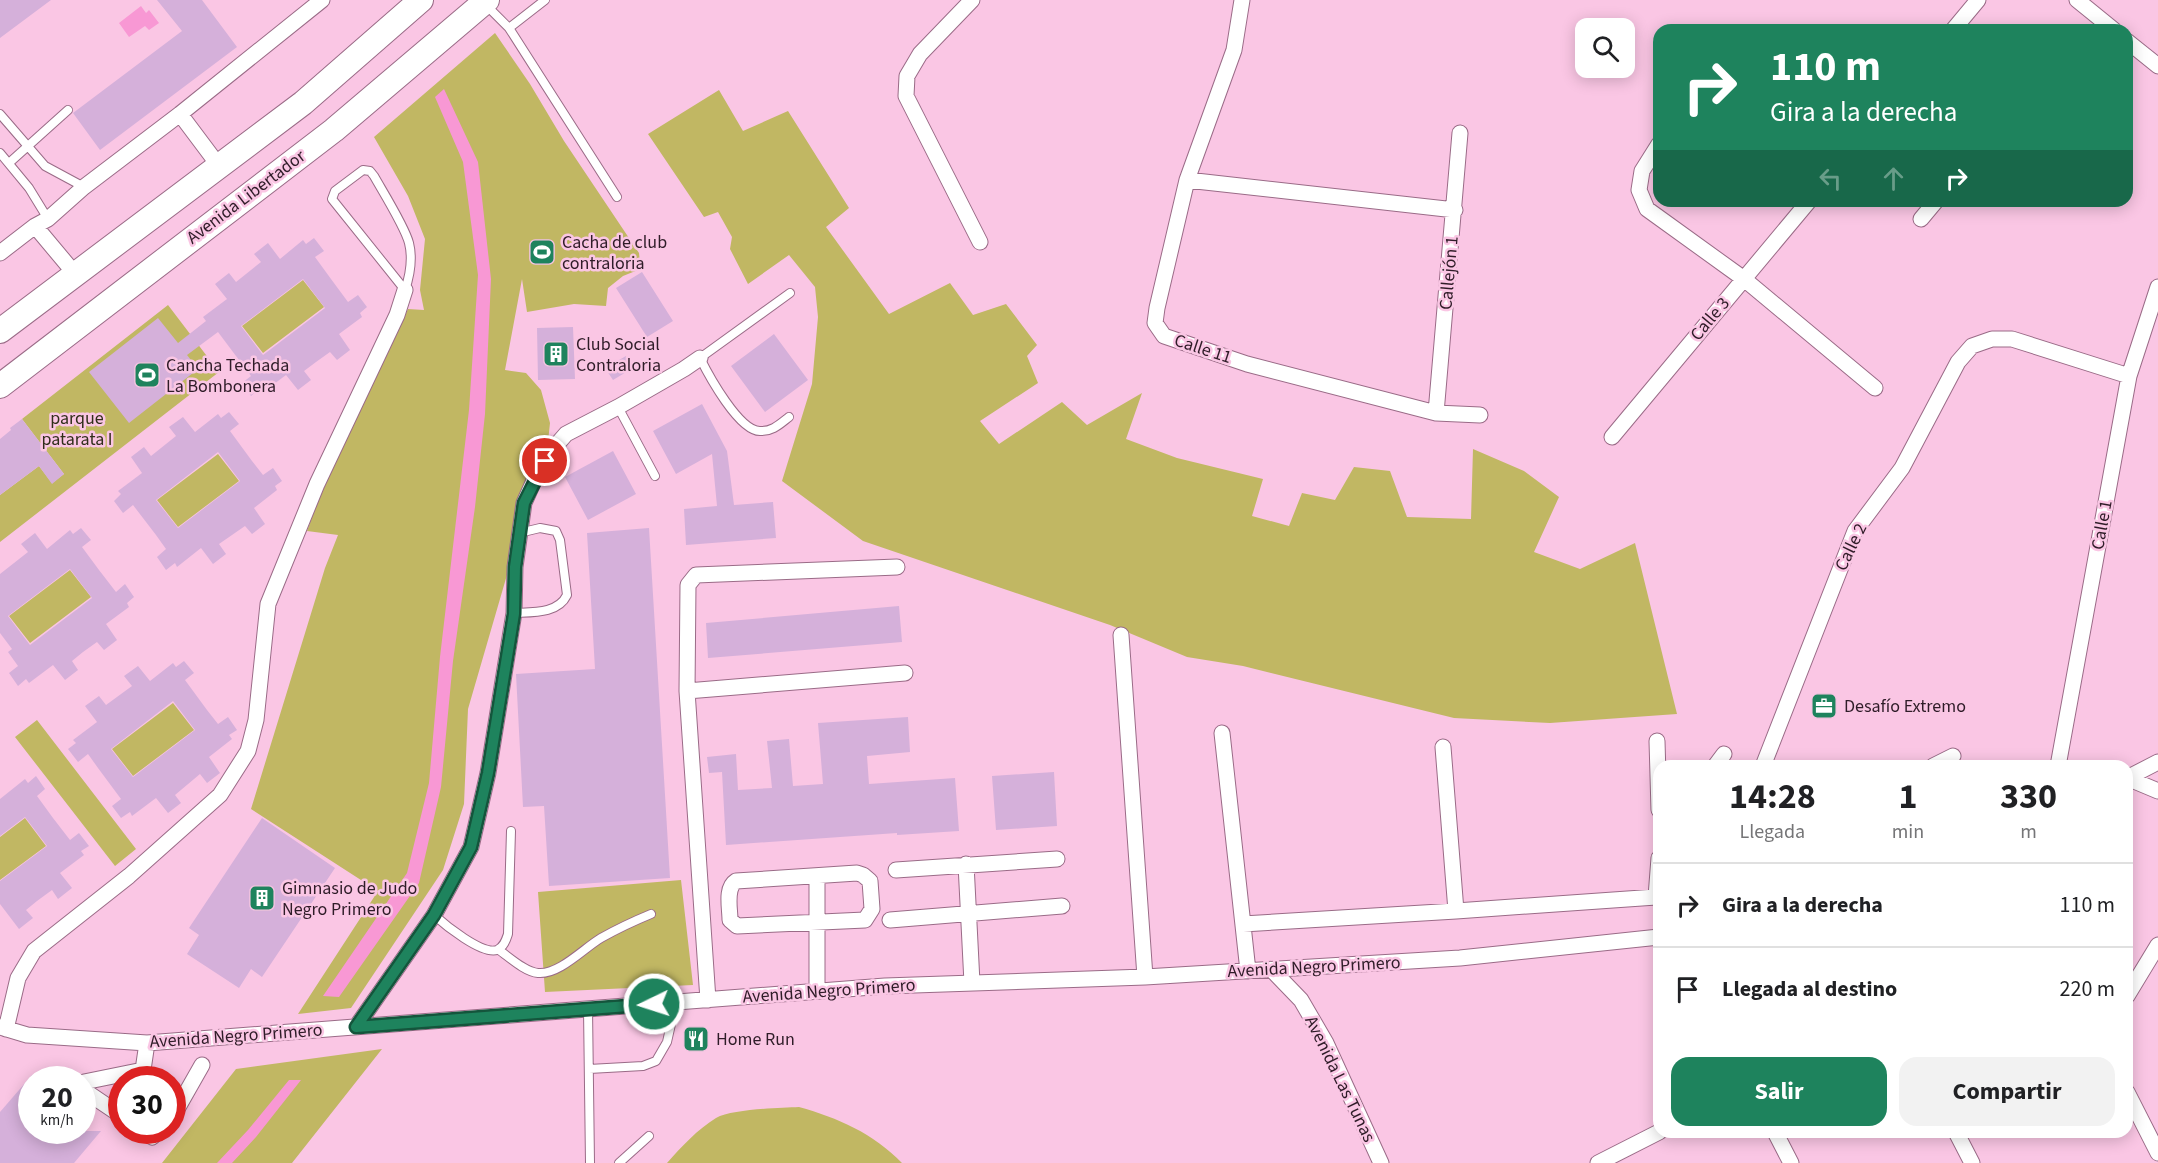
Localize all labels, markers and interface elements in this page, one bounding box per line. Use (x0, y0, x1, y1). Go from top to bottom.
map controls (1575, 18, 1635, 78)
button: search (1575, 18, 1635, 78)
text: 110 m (1770, 37, 1881, 97)
icon: right (1671, 48, 1749, 126)
text: Gira a la derecha (1770, 93, 1957, 132)
street label: Avenida Libertador (181, 144, 311, 250)
icon: left (1814, 162, 1847, 195)
icon: ahead (1877, 162, 1910, 195)
icon: right (1940, 162, 1973, 195)
place label: Cacha de club contraloria (562, 230, 667, 276)
street label: Callejón 1 (1433, 235, 1465, 311)
sports icon: Cacha de club contraloria (527, 237, 557, 267)
street label: Calle 3 (1684, 292, 1736, 346)
street label: Calle 11 (1171, 328, 1235, 370)
place label: Club Social Contraloria (576, 332, 661, 378)
building icon: Club Social Contraloria (541, 339, 571, 369)
place label: Cancha Techada La Bombonera (166, 353, 289, 399)
sports icon: Cancha Techada La Bombonera (132, 360, 162, 390)
park label: parque patarata I (41, 406, 113, 452)
pin (519, 435, 570, 486)
icon: arrive (528, 444, 561, 477)
street label: Calle 1 (2085, 498, 2119, 552)
street label: Calle 2 (1829, 519, 1873, 575)
office icon: Desafío Extremo (1809, 691, 1839, 721)
place label: Desafío Extremo (1844, 694, 1966, 719)
text: 14:28 (1729, 771, 1816, 822)
text: 1 (1898, 771, 1917, 822)
text: 330 (2000, 771, 2057, 822)
text: Llegada (1740, 818, 1805, 846)
text: min (1892, 818, 1924, 846)
text: m (2020, 818, 2037, 846)
place label: Gimnasio de Judo Negro Primero (282, 876, 417, 922)
building icon: Gimnasio de Judo Negro Primero (247, 883, 277, 913)
icon: right (1671, 889, 1704, 922)
text: Gira a la derecha (1722, 889, 1883, 921)
text: 110 m (2060, 889, 2115, 921)
street label: Avenida Negro Primero (1227, 950, 1401, 984)
position arrow (622, 972, 686, 1036)
street label: Avenida Negro Primero (742, 972, 916, 1010)
icon: arrive (1671, 973, 1704, 1006)
text: Llegada al destino (1722, 973, 1897, 1005)
text: 220 m (2060, 973, 2115, 1005)
street label: Avenida Las Tunas (1299, 1012, 1381, 1146)
street label: Avenida Negro Primero (149, 1017, 323, 1055)
restaurant icon: Home Run (681, 1024, 711, 1054)
place label: Home Run (716, 1027, 795, 1052)
button: Salir (1671, 1057, 1887, 1126)
button: Compartir (1899, 1057, 2115, 1126)
speed limit sign: 30 (108, 1066, 186, 1144)
text: 20 (41, 1076, 73, 1119)
text: km/h (40, 1110, 74, 1131)

